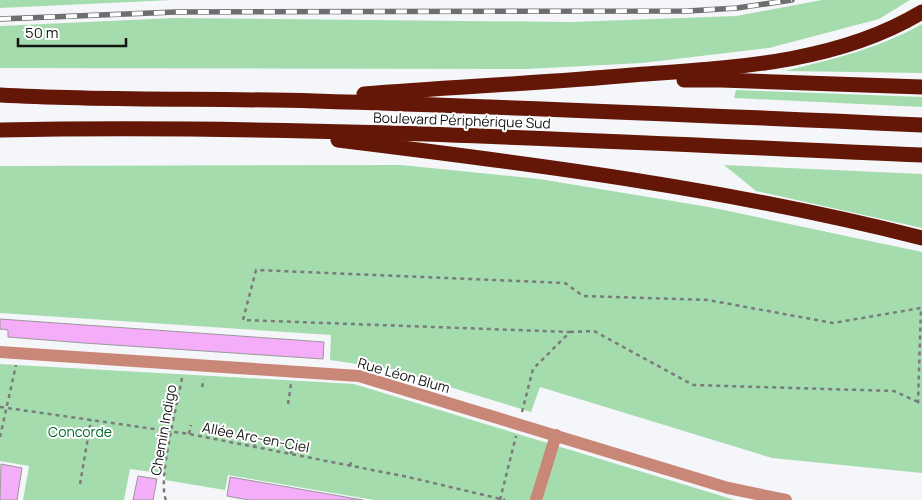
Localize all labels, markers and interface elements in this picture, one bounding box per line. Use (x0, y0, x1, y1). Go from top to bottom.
scale bar (18, 15, 125, 47)
text: 50 m (25, 22, 59, 43)
street label: Boulevard Périphérique Sud (373, 107, 551, 133)
street label: Rue Léon Blum (356, 353, 452, 397)
street label: Chemin Indigo (146, 383, 180, 477)
street label: Allée Arc-en-Ciel (201, 417, 311, 457)
park label: Concorde (48, 422, 112, 441)

